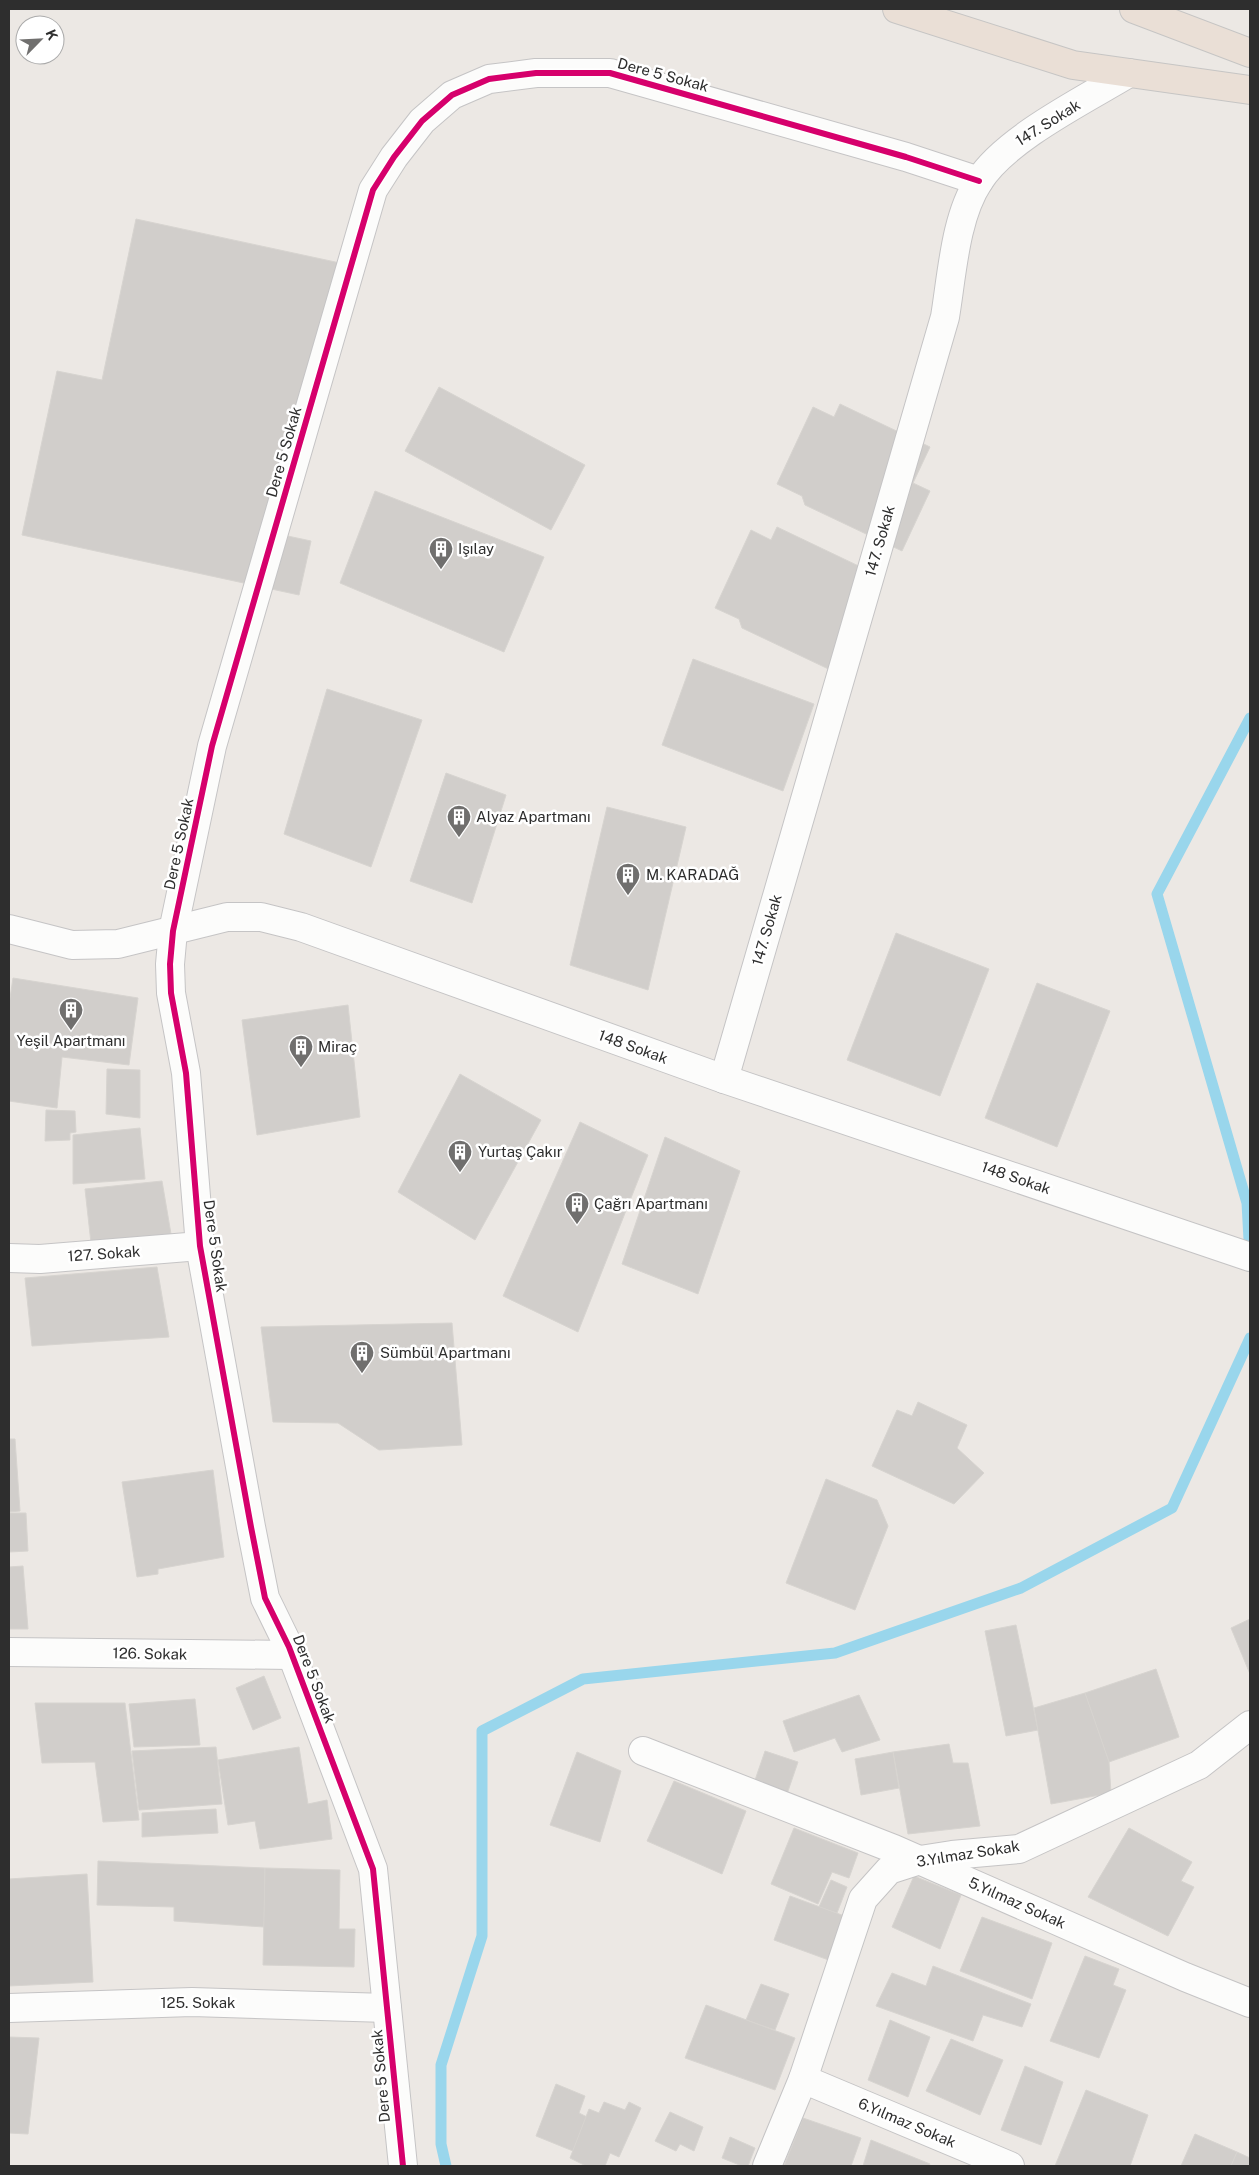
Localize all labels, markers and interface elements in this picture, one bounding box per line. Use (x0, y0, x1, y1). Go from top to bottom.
north arrow (15, 15, 65, 65)
text: K (43, 27, 61, 43)
street label: Dere 5 Sokak (616, 54, 710, 95)
street label: 147. Sokak (1012, 96, 1083, 149)
street label: Dere 5 Sokak (262, 405, 305, 499)
street label: 147. Sokak (861, 503, 898, 578)
building icon: Işılay (428, 536, 454, 570)
place label: Işılay (458, 540, 494, 557)
street label: Dere 5 Sokak (160, 796, 197, 891)
building icon: Alyaz Apartmanı (446, 804, 472, 838)
place label: Alyaz Apartmanı (476, 808, 591, 825)
building icon: M. KARADAĞ (615, 862, 641, 896)
place label: M. KARADAĞ (646, 866, 739, 883)
street label: 147. Sokak (748, 892, 785, 967)
building icon: Yeşil Apartmanı (58, 997, 84, 1031)
street label: 148 Sokak (596, 1026, 670, 1067)
place label: Yeşil Apartmanı (17, 1032, 126, 1049)
building icon: Miraç (288, 1034, 314, 1068)
place label: Miraç (318, 1038, 357, 1055)
building icon: Yurtaş Çakır (447, 1139, 473, 1173)
place label: Yurtaş Çakır (478, 1143, 563, 1160)
street label: 148 Sokak (979, 1158, 1053, 1197)
building icon: Çağrı Apartmanı (564, 1191, 590, 1225)
place label: Çağrı Apartmanı (594, 1195, 708, 1212)
street label: Dere 5 Sokak (201, 1198, 230, 1293)
street label: 127. Sokak (67, 1242, 141, 1265)
building icon: Sümbül Apartmanı (349, 1340, 375, 1374)
place label: Sümbül Apartmanı (380, 1344, 511, 1361)
street label: Dere 5 Sokak (290, 1632, 339, 1725)
street label: 126. Sokak (112, 1644, 188, 1663)
street label: 3.Yılmaz Sokak (915, 1837, 1021, 1870)
street label: 5.Yılmaz Sokak (966, 1874, 1068, 1932)
street label: 125. Sokak (160, 1994, 236, 2011)
street label: Dere 5 Sokak (368, 2029, 393, 2123)
street label: 6.Yılmaz Sokak (856, 2094, 959, 2151)

